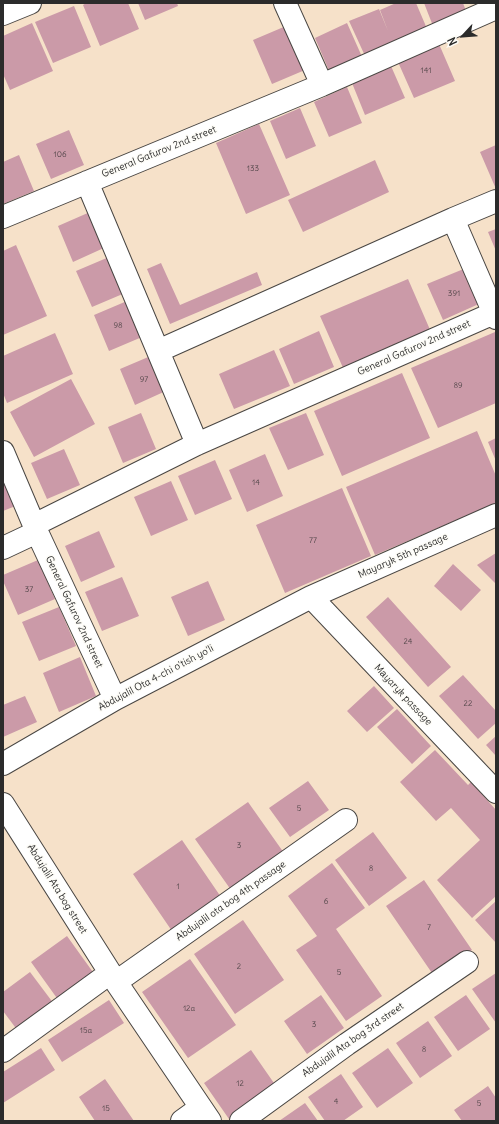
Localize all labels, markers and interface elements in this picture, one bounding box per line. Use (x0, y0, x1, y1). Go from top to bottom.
north arrow (443, 16, 483, 56)
text: N (444, 35, 460, 48)
house number: 141 (421, 66, 431, 76)
street label: General Gafurov 2nd street (100, 124, 218, 180)
house number: 106 (53, 150, 67, 160)
house number: 133 (247, 164, 259, 174)
house number: 391 (448, 289, 460, 299)
street label: General Gafurov 2nd street (356, 318, 472, 378)
house number: 98 (113, 321, 123, 331)
house number: 97 (140, 375, 148, 385)
house number: 89 (453, 381, 463, 391)
house number: 14 (252, 478, 260, 488)
street label: Mayaryk 5th passage (356, 531, 450, 581)
house number: 77 (309, 536, 317, 546)
street label: General Gafurov 2nd street (43, 554, 105, 670)
house number: 37 (25, 585, 33, 595)
house number: 24 (404, 637, 412, 647)
street label: Abdujalil Ota 4-chi o'tish yo'li (96, 643, 216, 713)
street label: Mаyaryk passage (372, 662, 434, 728)
house number: 22 (464, 699, 472, 709)
house number: 5 (297, 804, 301, 814)
house number: 3 (237, 841, 241, 851)
street label: Abdujalil Ata bog street (25, 842, 89, 936)
street label: Abdujalil ota bog 4th passage (174, 858, 288, 944)
house number: 8 (369, 864, 373, 874)
house number: 1 (176, 882, 180, 892)
house number: 6 (324, 897, 328, 907)
house number: 7 (427, 923, 431, 933)
house number: 2 (237, 962, 241, 972)
house number: 5 (337, 968, 341, 978)
street label: Abdujalil Ata bog 3rd street (300, 1000, 406, 1080)
house number: 12a (183, 1004, 195, 1014)
house number: 3 (312, 1020, 316, 1030)
house number: 15a (80, 1026, 92, 1036)
house number: 8 (422, 1045, 426, 1055)
house number: 12 (236, 1079, 244, 1089)
house number: 4 (334, 1097, 338, 1107)
house number: 5 (477, 1099, 481, 1109)
house number: 15 (102, 1104, 110, 1114)

